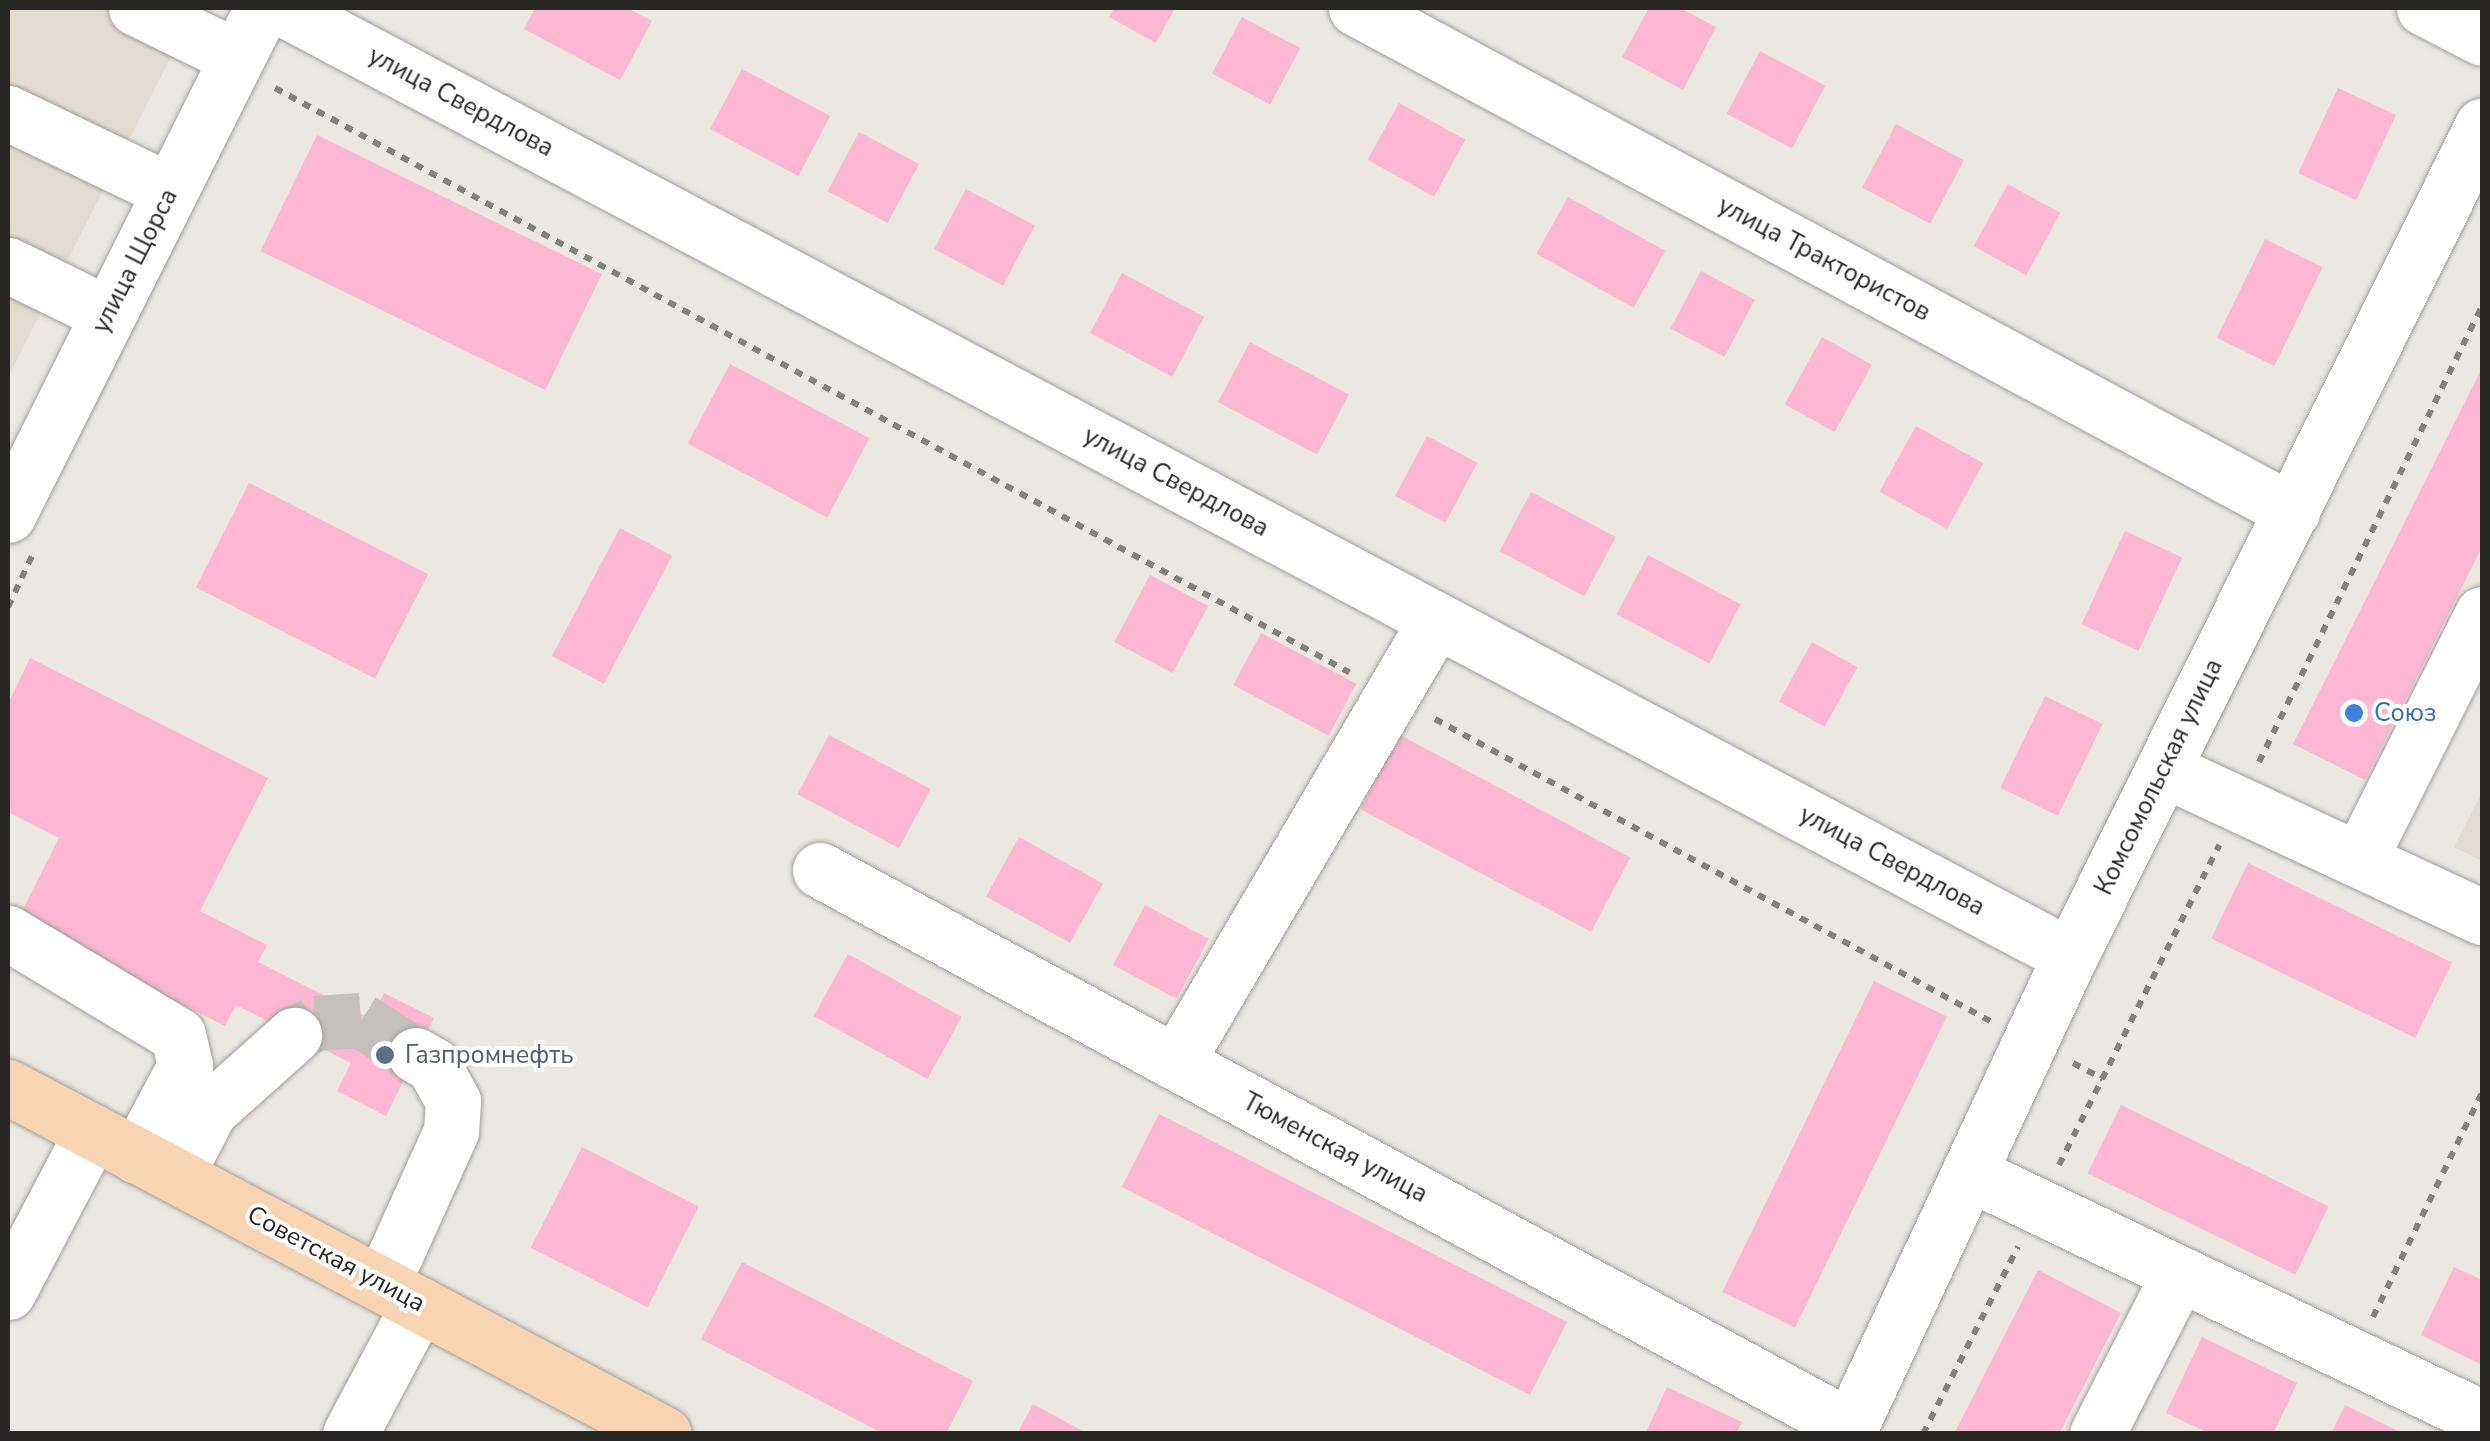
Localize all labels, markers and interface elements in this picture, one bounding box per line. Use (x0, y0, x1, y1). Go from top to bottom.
street label: улица Свердлова (363, 41, 559, 163)
street label: улица Щорса (86, 184, 184, 338)
street label: улица Трактористов (1713, 190, 1935, 328)
street label: улица Свердлова (1078, 421, 1274, 543)
street label: Комсомольская улица (2089, 654, 2229, 900)
place label: Союз (2374, 698, 2436, 728)
marker: Союз (2343, 702, 2365, 724)
street label: улица Свердлова (1794, 800, 1990, 922)
place label: Газпромнефть (405, 1040, 574, 1070)
marker: Газпромнефть (374, 1044, 396, 1066)
street label: Тюменская улица (1237, 1087, 1433, 1209)
street label: Советская улица (242, 1199, 430, 1319)

